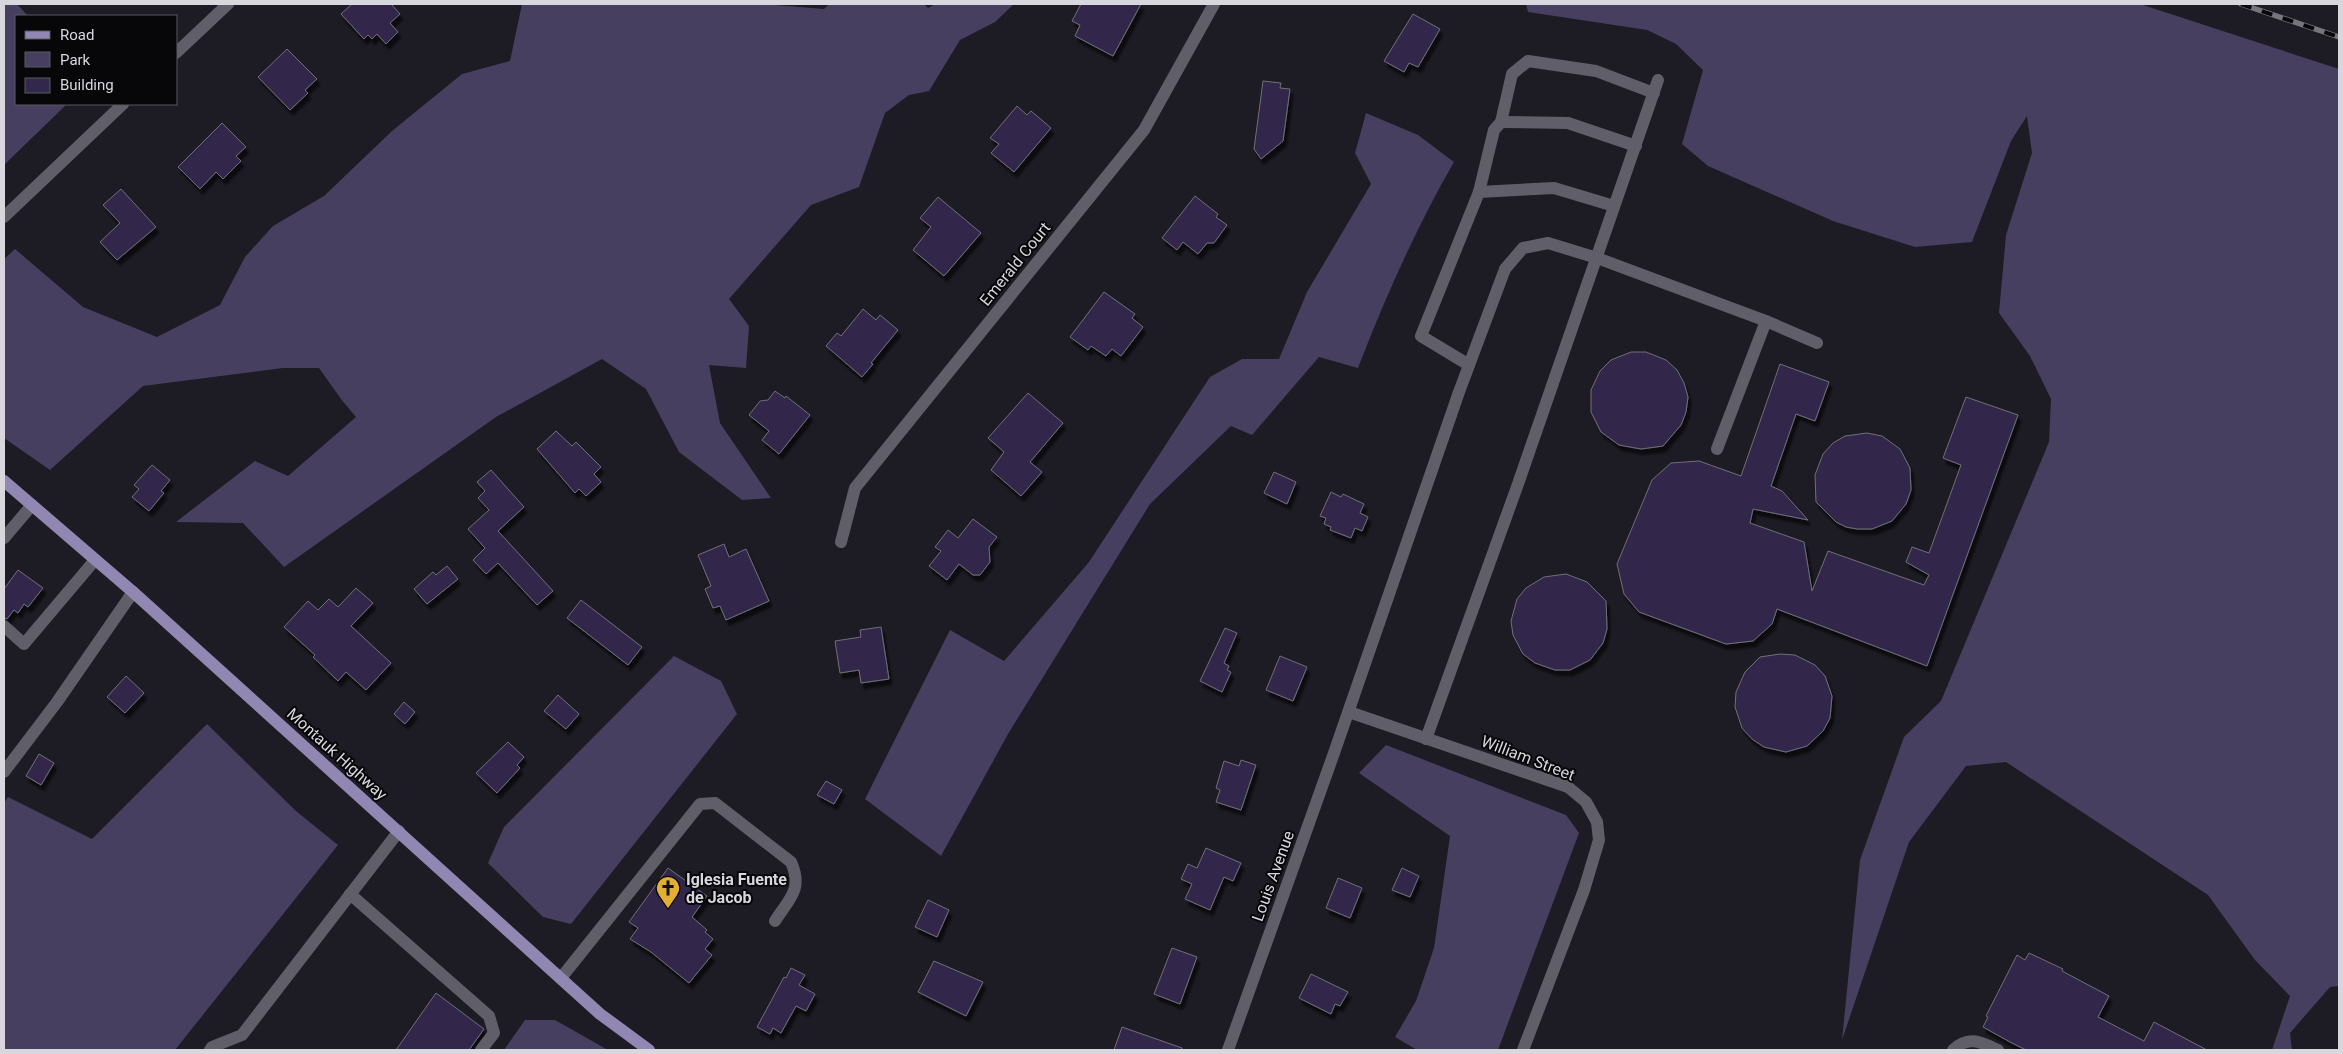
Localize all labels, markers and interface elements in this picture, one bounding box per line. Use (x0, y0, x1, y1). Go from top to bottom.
legend (15, 15, 178, 105)
text: Road (60, 26, 94, 44)
text: Park (60, 51, 91, 69)
text: Building (60, 76, 114, 94)
street label: Emerald Court (976, 218, 1054, 310)
street label: Montauk Highway (283, 704, 391, 804)
street label: William Street (1479, 731, 1577, 785)
street label: Louis Avenue (1248, 828, 1298, 924)
place label: Iglesia Fuente de Jacob (686, 870, 787, 907)
church icon: Iglesia Fuente de Jacob (655, 875, 681, 909)

